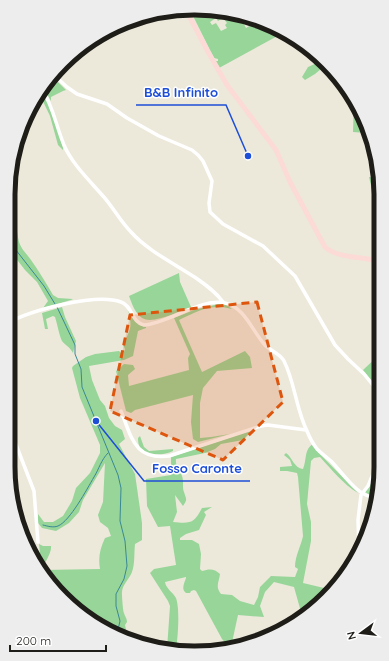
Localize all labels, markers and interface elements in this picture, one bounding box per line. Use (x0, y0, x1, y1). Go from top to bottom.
callout: B&B Infinito (136, 80, 226, 105)
text: B&B Infinito (144, 84, 218, 100)
callout: Fosso Caronte (144, 456, 250, 481)
text: Fosso Caronte (152, 460, 242, 476)
north arrow (341, 613, 381, 653)
scale bar (10, 627, 106, 653)
text: N (344, 630, 359, 641)
text: 200 m (16, 633, 51, 648)

